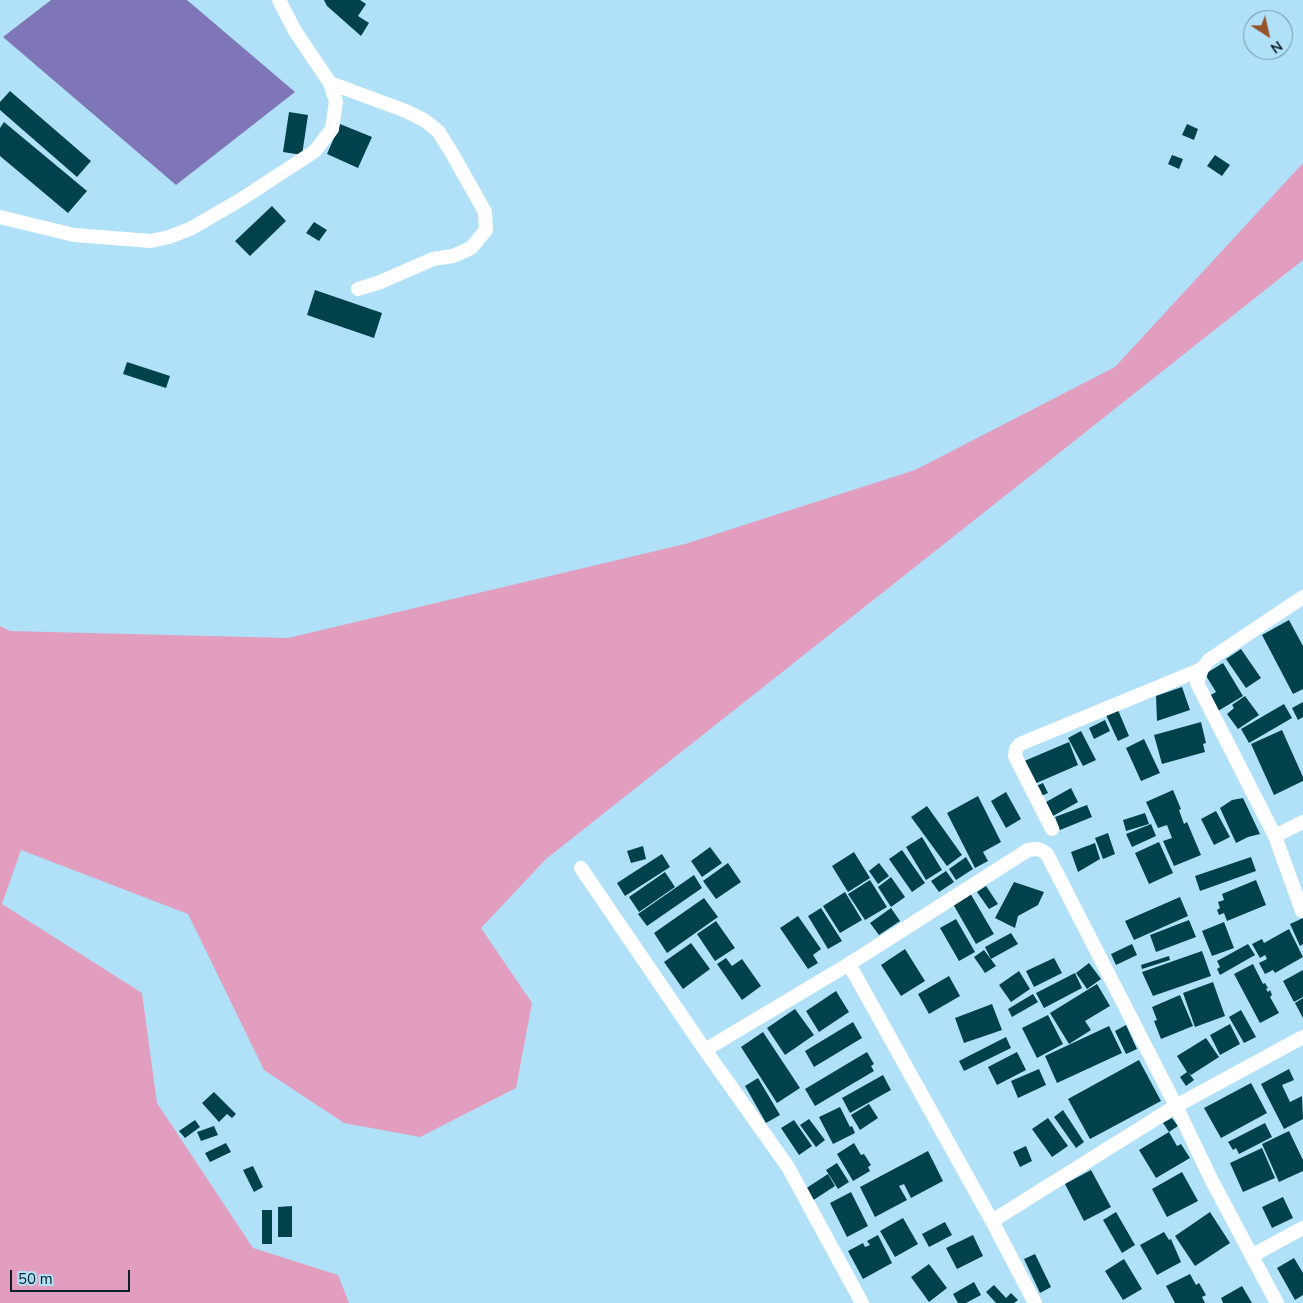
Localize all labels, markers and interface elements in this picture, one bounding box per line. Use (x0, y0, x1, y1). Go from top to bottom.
north arrow (1243, 10, 1293, 60)
text: N (1267, 36, 1286, 58)
scale bar (12, 1260, 132, 1292)
text: 50 m (18, 1269, 53, 1289)

